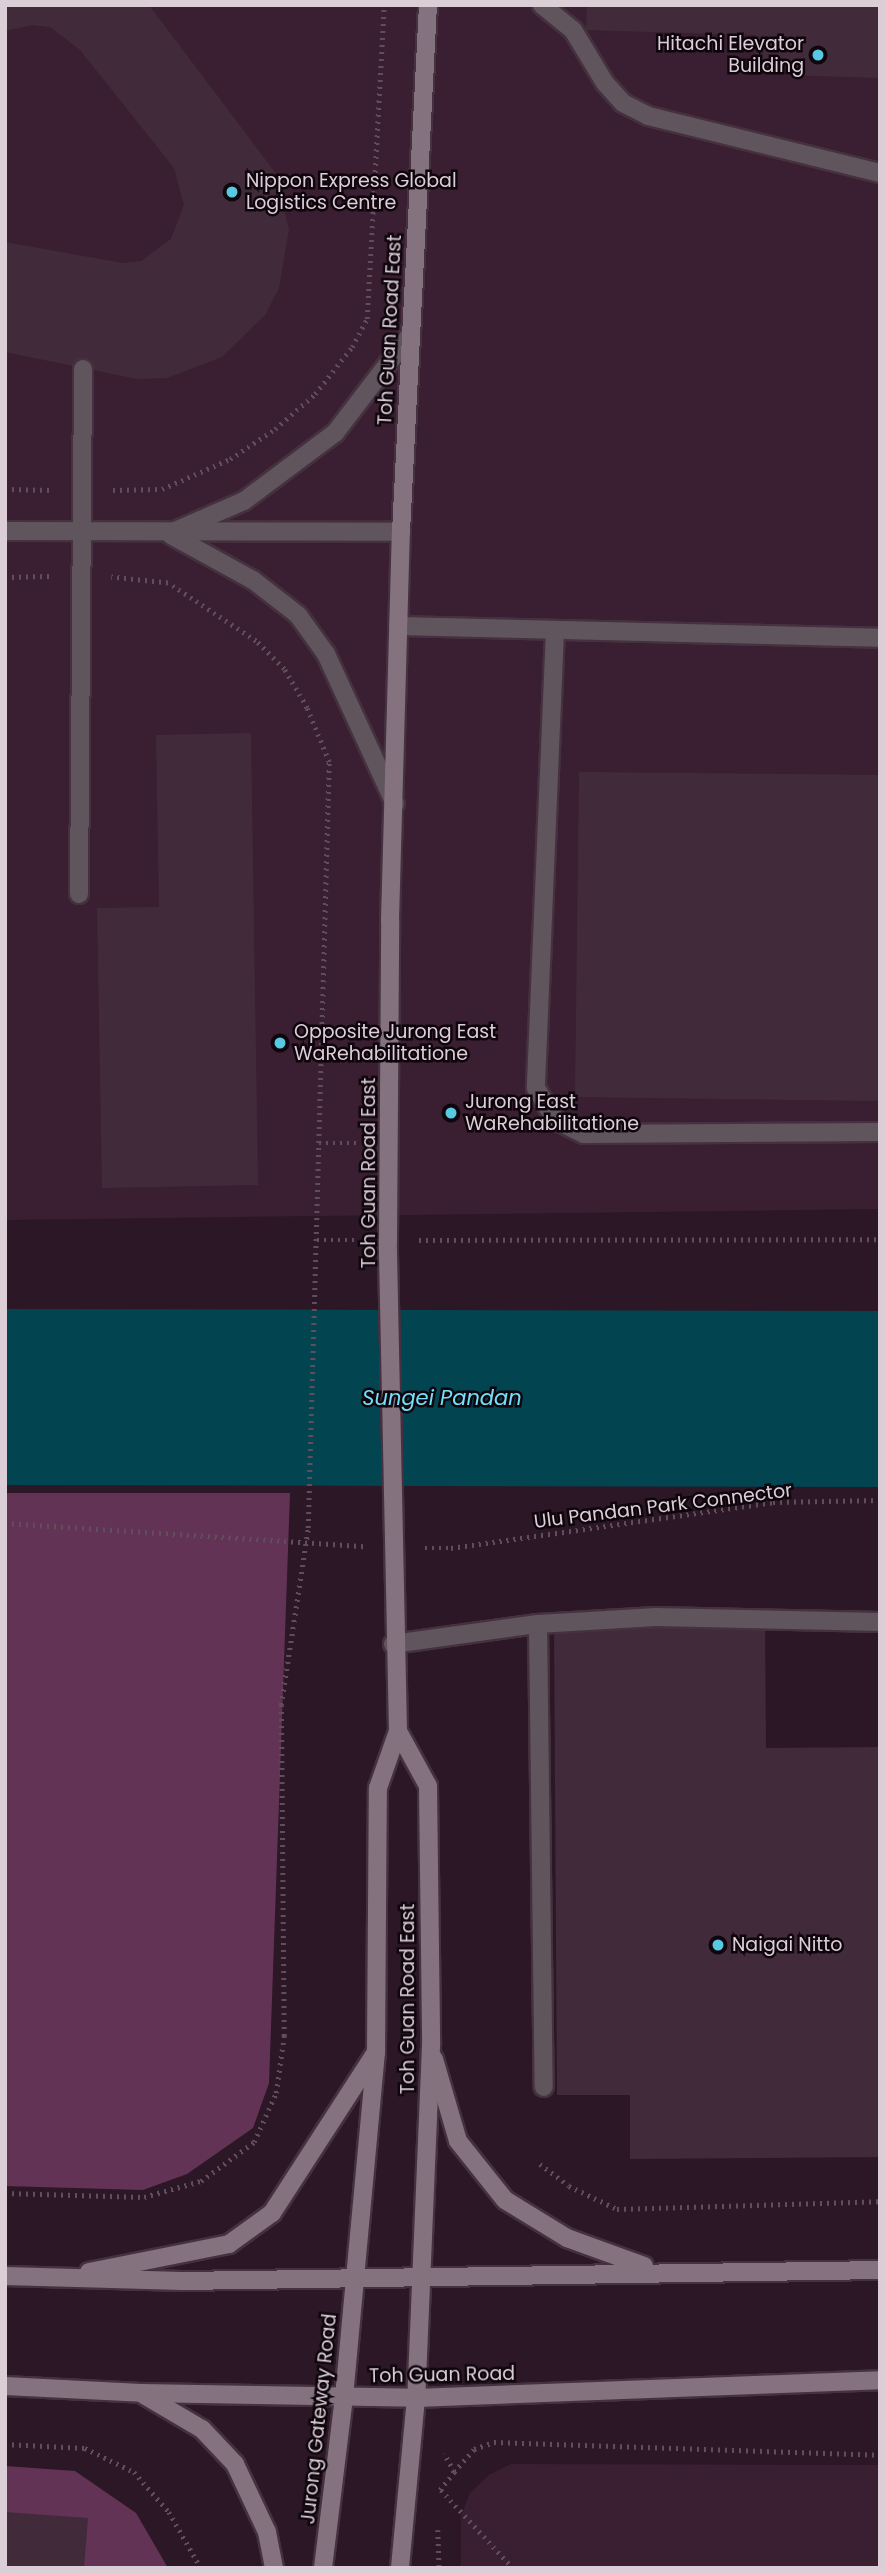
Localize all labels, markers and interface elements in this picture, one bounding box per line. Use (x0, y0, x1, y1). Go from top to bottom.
place label: Hitachi Elevator Building (657, 33, 804, 77)
marker: Hitachi Elevator Building (810, 47, 826, 63)
place label: Nippon Express Global Logistics Centre (246, 170, 457, 214)
marker: Nippon Express Global Logistics Centre (224, 184, 240, 200)
street label: Toh Guan Road East (374, 234, 406, 426)
place label: Opposite Jurong East WaRehabilitatione (294, 1021, 496, 1065)
marker: Opposite Jurong East WaRehabilitatione (272, 1035, 288, 1051)
street label: Toh Guan Road East (358, 1078, 380, 1268)
place label: Jurong East WaRehabilitatione (465, 1091, 639, 1135)
marker: Jurong East WaRehabilitatione (443, 1105, 459, 1121)
water label: Sungei Pandan (362, 1385, 522, 1411)
street label: Ulu Pandan Park Connector (533, 1479, 793, 1533)
street label: Toh Guan Road East (397, 1904, 419, 2094)
place label: Naigai Nitto (732, 1934, 842, 1956)
marker: Naigai Nitto (710, 1937, 726, 1953)
street label: Jurong Gateway Road (297, 2313, 341, 2525)
street label: Toh Guan Road (369, 2362, 515, 2388)

